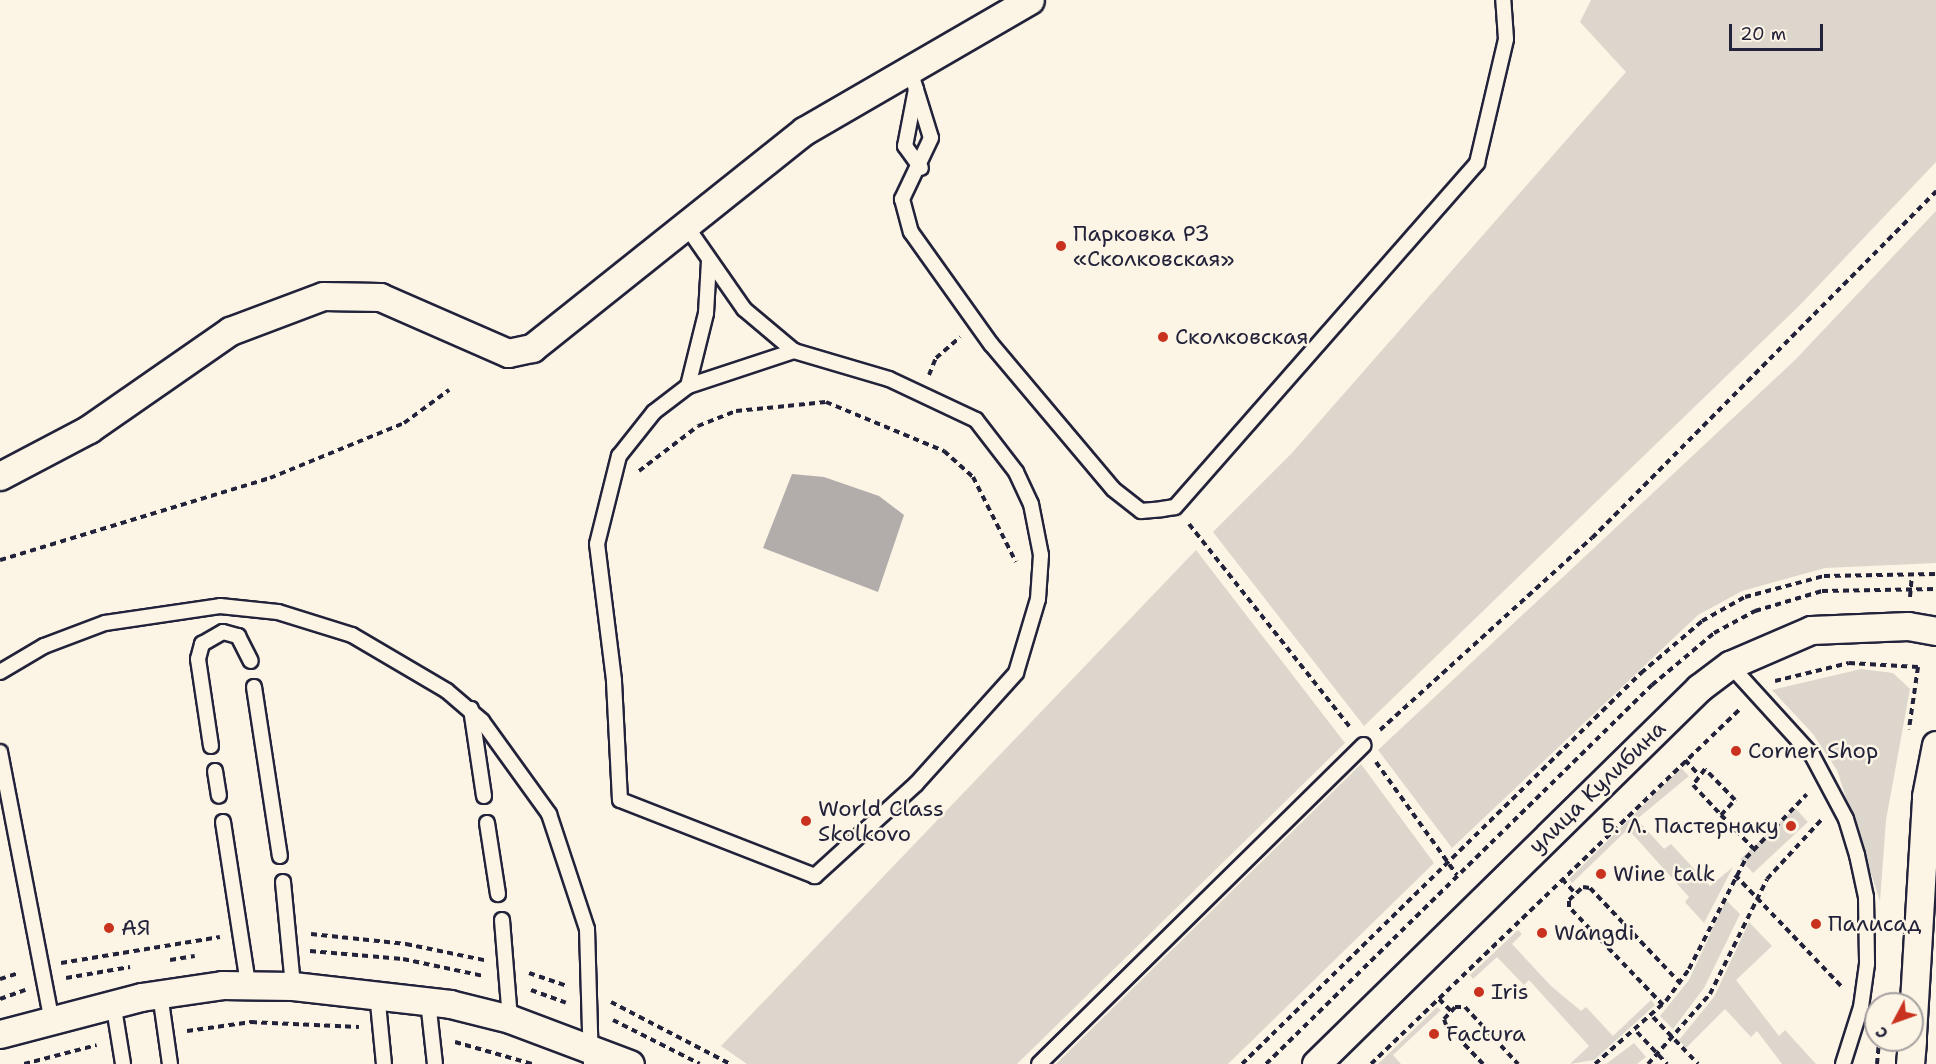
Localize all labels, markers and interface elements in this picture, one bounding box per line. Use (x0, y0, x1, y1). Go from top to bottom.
scale bar (1732, 12, 1826, 50)
text: 20 m (1740, 22, 1786, 46)
place label: Парковка P3 «Сколковская» (1073, 220, 1234, 272)
marker: Парковка P3 «Сколковская» (1054, 239, 1068, 253)
place label: Сколковская (1175, 324, 1309, 350)
marker: Сколковская (1156, 330, 1170, 344)
street label: улица Кулибина (1523, 715, 1671, 859)
place label: Corner Shop (1748, 738, 1878, 764)
marker: Corner Shop (1729, 744, 1743, 758)
place label: World Class Skolkovo (818, 795, 944, 846)
place label: Б. Л. Пастернаку (1601, 813, 1779, 839)
marker: World Class Skolkovo (799, 814, 813, 828)
marker: Б. Л. Пастернаку (1784, 819, 1798, 833)
place label: Wine talk (1613, 861, 1715, 887)
marker: Wine talk (1594, 867, 1608, 881)
place label: Палисад (1828, 911, 1921, 937)
place label: АЯ (121, 915, 151, 941)
marker: Палисад (1809, 917, 1823, 931)
place label: Wangdi (1554, 920, 1635, 946)
marker: АЯ (102, 921, 116, 935)
marker: Wangdi (1535, 926, 1549, 940)
place label: Iris (1491, 979, 1529, 1005)
marker: Iris (1472, 985, 1486, 999)
north arrow (1864, 992, 1924, 1052)
place label: Factura (1446, 1021, 1526, 1047)
text: С (1870, 1022, 1893, 1043)
marker: Factura (1427, 1027, 1441, 1041)

